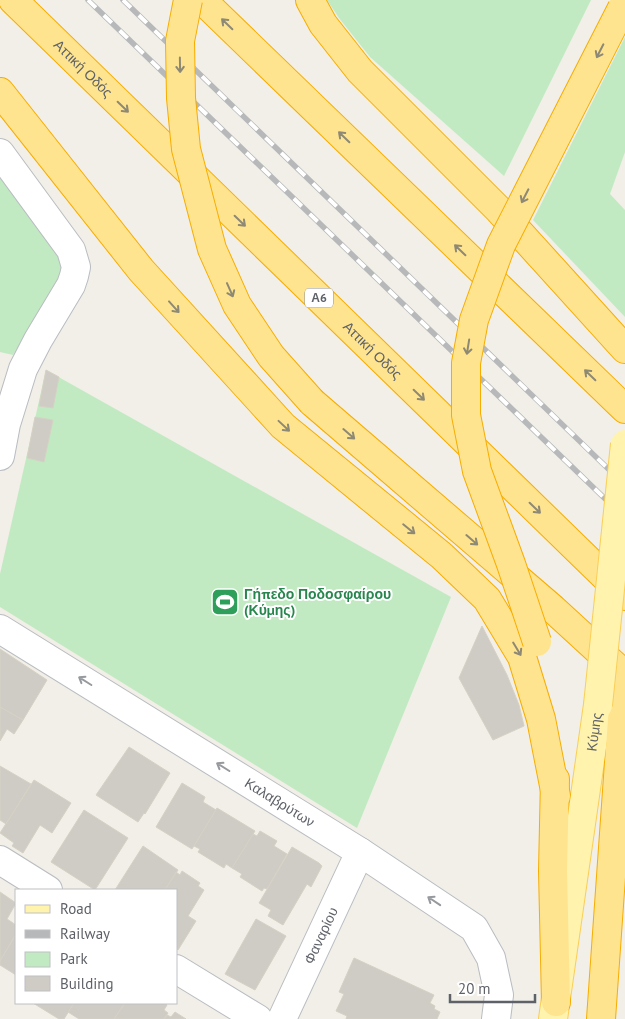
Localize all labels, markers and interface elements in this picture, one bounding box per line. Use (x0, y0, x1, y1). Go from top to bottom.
one-way arrow (220, 18, 233, 30)
street label: Αττική Οδός (50, 36, 117, 101)
one-way arrow (595, 43, 604, 58)
one-way arrow (175, 57, 185, 73)
one-way arrow (117, 101, 130, 113)
one-way arrow (337, 131, 350, 143)
one-way arrow (520, 188, 530, 203)
one-way arrow (234, 215, 246, 227)
one-way arrow (454, 244, 467, 256)
one-way arrow (226, 282, 236, 297)
road number: Α6 (305, 288, 333, 308)
one-way arrow (168, 300, 179, 313)
street label: Αττική Οδός (339, 318, 406, 383)
one-way arrow (463, 339, 473, 355)
one-way arrow (584, 369, 596, 381)
one-way arrow (413, 389, 425, 401)
one-way arrow (278, 420, 290, 432)
one-way arrow (342, 428, 355, 439)
one-way arrow (529, 502, 541, 514)
one-way arrow (402, 524, 415, 535)
one-way arrow (466, 534, 479, 545)
place label: Γήπεδο Ποδοσφαίρου (Κύμης) (244, 585, 391, 619)
sports icon: Γήπεδο Ποδοσφαίρου (Κύμης) (210, 587, 240, 617)
one-way arrow (513, 641, 523, 655)
one-way arrow (78, 676, 92, 686)
street label: Κύμης (582, 711, 606, 753)
one-way arrow (216, 761, 230, 771)
street label: Καλαβρύτων (241, 774, 318, 831)
legend (15, 889, 178, 1004)
one-way arrow (427, 896, 441, 906)
text: Road (60, 899, 92, 918)
street label: Φαναρίου (300, 904, 342, 967)
text: Railway (60, 924, 110, 943)
text: Park (60, 949, 88, 968)
scale bar (450, 972, 535, 1004)
text: Building (60, 974, 114, 993)
text: 20 m (458, 979, 491, 998)

